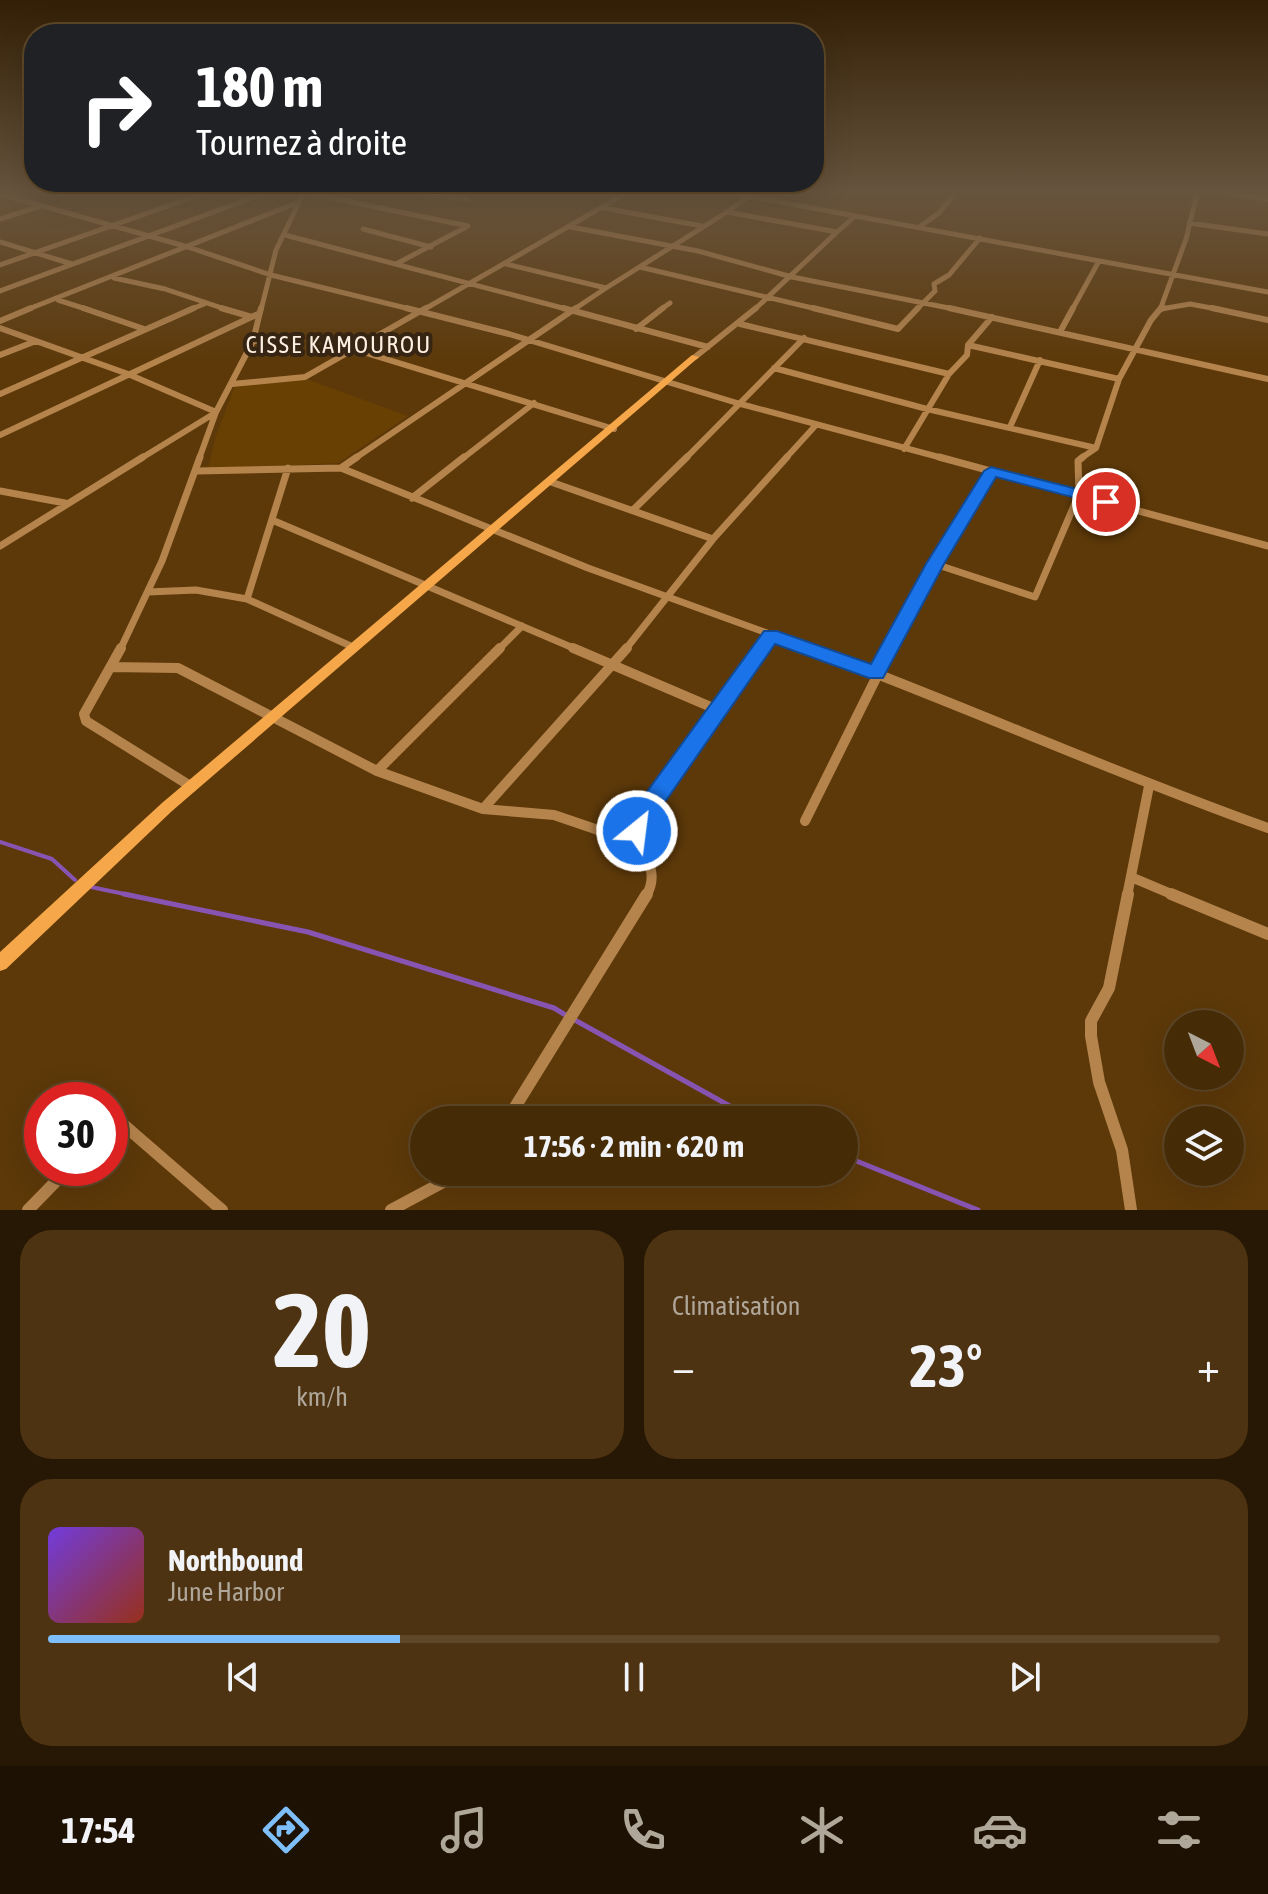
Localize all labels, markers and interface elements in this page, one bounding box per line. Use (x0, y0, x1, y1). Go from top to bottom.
text: 180 m (196, 55, 323, 119)
icon: right (64, 56, 168, 160)
text: Tournez à droite (196, 121, 407, 163)
district label: CISSE KAMOUROU (246, 331, 432, 358)
pin (1072, 468, 1140, 536)
icon: arrive (1084, 480, 1128, 524)
position arrow (595, 789, 679, 873)
north arrow (1164, 1010, 1244, 1090)
map controls (1164, 1010, 1244, 1186)
speed limit sign: 30 (24, 1082, 128, 1186)
button: layers (1164, 1106, 1244, 1186)
text: 17:56 · 2 min · 620 m (524, 1129, 744, 1163)
text: 20 (273, 1270, 371, 1389)
text: Climatisation (672, 1291, 800, 1321)
text: 23° (910, 1331, 982, 1400)
text: − (672, 1341, 695, 1391)
text: + (1197, 1341, 1220, 1391)
text: km/h (296, 1382, 348, 1412)
text: Northbound (168, 1543, 303, 1577)
text: June Harbor (168, 1577, 284, 1607)
icon: previous (221, 1655, 265, 1699)
icon: pause (612, 1655, 656, 1699)
icon: next (1003, 1655, 1047, 1699)
icon: directions (258, 1802, 314, 1858)
icon: music (436, 1802, 492, 1858)
icon: phone (615, 1802, 671, 1858)
icon: climate (794, 1802, 850, 1858)
icon: car (972, 1802, 1028, 1858)
icon: filters (1151, 1802, 1207, 1858)
text: 17:54 (61, 1809, 135, 1851)

